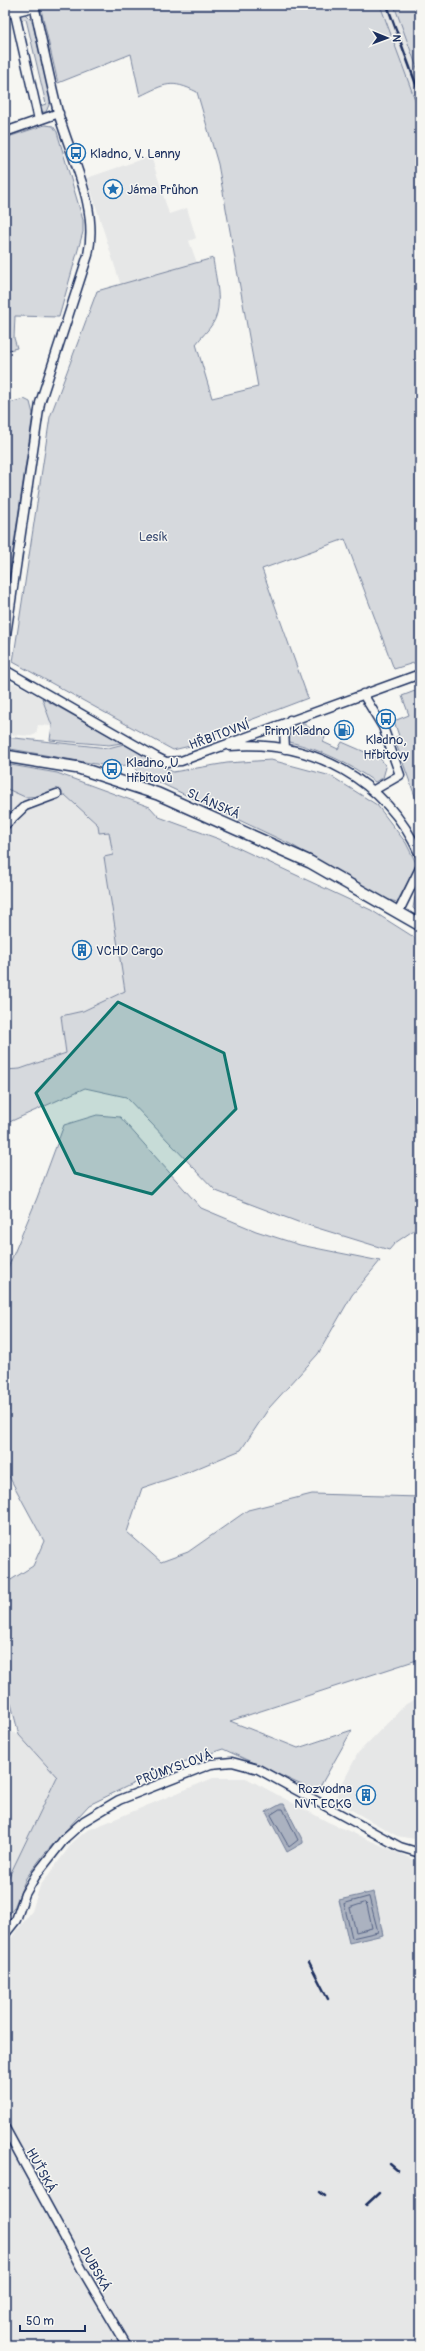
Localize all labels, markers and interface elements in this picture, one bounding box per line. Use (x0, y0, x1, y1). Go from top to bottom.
north arrow (367, 18, 407, 58)
text: N (390, 34, 403, 43)
bus stop icon: Kladno, V. Lanny (65, 142, 87, 164)
place label: Kladno, V. Lanny (90, 146, 181, 162)
place icon: Jáma Průhon (102, 178, 124, 200)
place label: Jáma Průhon (127, 182, 198, 198)
park label: Lesík (139, 529, 168, 545)
bus stop icon: Kladno, Hřbitovy (375, 708, 397, 730)
street label: HŘBITOVNÍ (187, 717, 252, 753)
fuel station icon: Prim Kladno (333, 719, 355, 741)
place label: Prim Kladno (264, 723, 330, 739)
place label: Kladno, Hřbitovy (363, 732, 409, 763)
place label: Kladno, U Hřbitovů (126, 755, 179, 786)
bus stop icon: Kladno, U Hřbitovů (101, 758, 123, 780)
street label: SLÁNSKÁ (184, 785, 243, 823)
building icon: VCHD Cargo (71, 939, 93, 961)
place label: VCHD Cargo (96, 943, 163, 959)
street label: PRŮMYSLOVÁ (134, 1747, 215, 1789)
place label: Rozvodna NVT ECKG (294, 1781, 352, 1812)
building icon: Rozvodna NVT ECKG (355, 1784, 377, 1806)
street label: HUŤSKÁ (22, 2145, 60, 2196)
street label: DUBSKÁ (76, 2245, 114, 2295)
scale bar (20, 2307, 85, 2333)
text: 50 m (26, 2314, 54, 2329)

